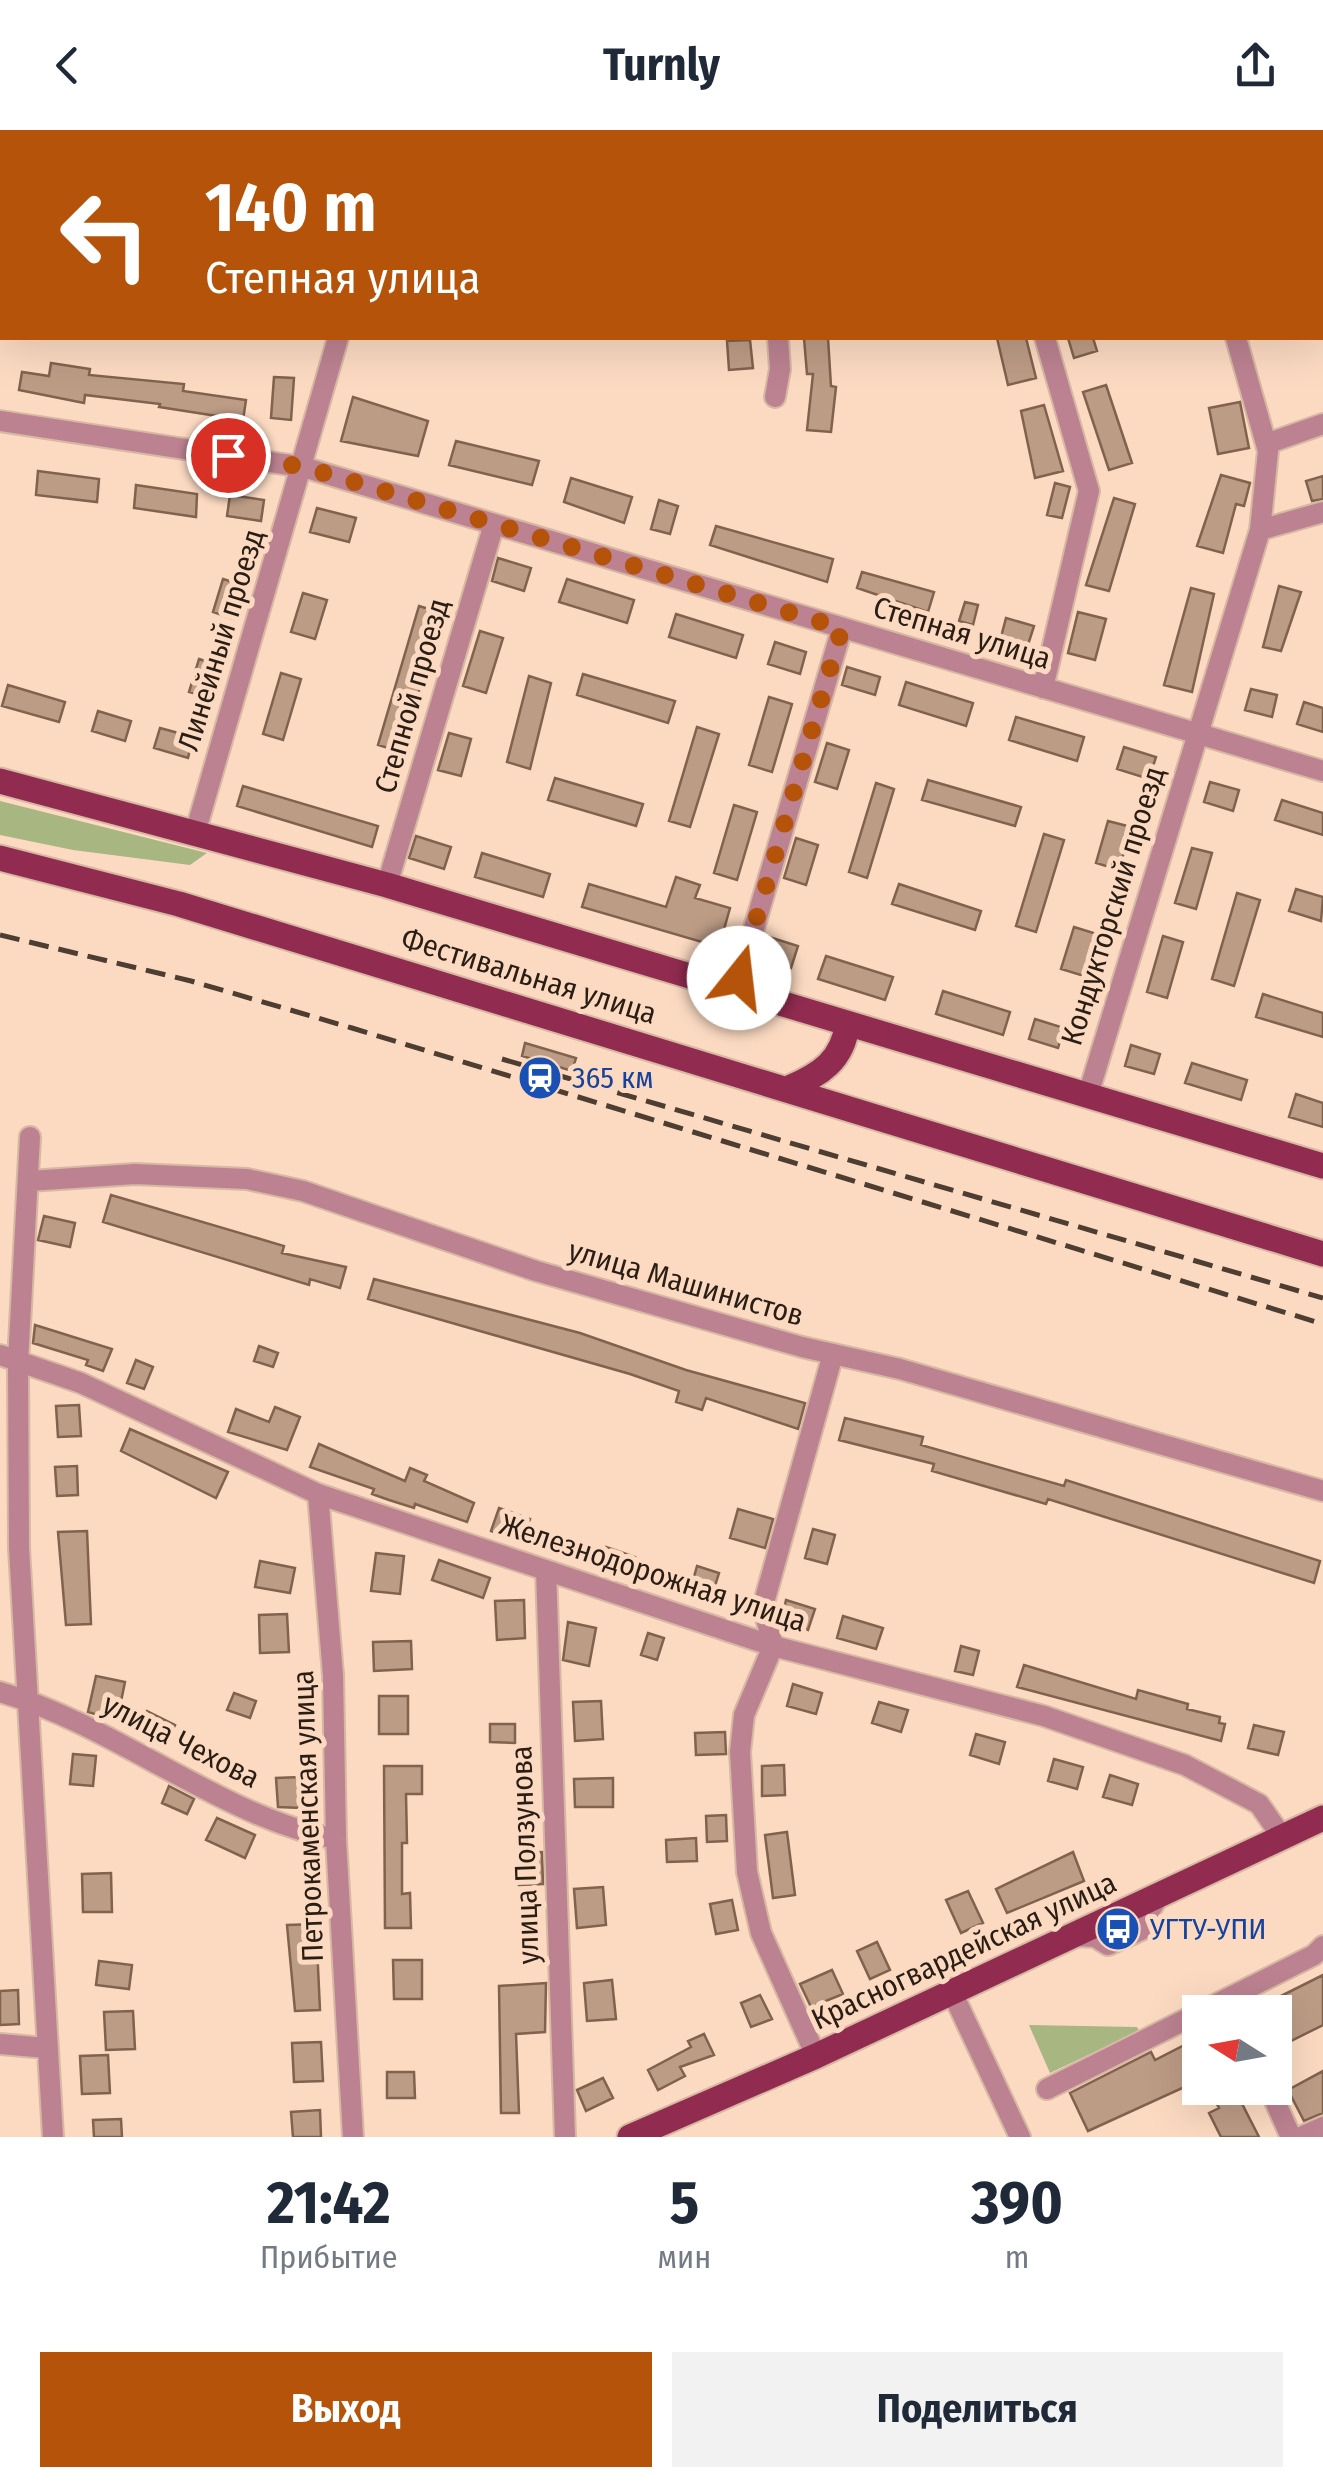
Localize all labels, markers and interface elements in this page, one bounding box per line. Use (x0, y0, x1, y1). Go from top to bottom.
icon: back (40, 38, 95, 93)
text: Turnly (603, 38, 720, 92)
icon: share (1228, 38, 1283, 93)
text: 140 m (205, 166, 377, 250)
icon: left (40, 170, 170, 300)
text: Степная улица (205, 251, 480, 305)
pin (186, 413, 271, 498)
icon: arrive (201, 428, 256, 483)
street label: Линейный проезд (170, 525, 272, 755)
street label: Степная улица (869, 589, 1055, 677)
street label: Степной проезд (367, 595, 457, 797)
street label: Кондукторский проезд (1054, 762, 1172, 1050)
street label: Фестивальная улица (397, 920, 661, 1032)
position arrow (687, 926, 791, 1030)
station icon: 365 км (517, 1055, 563, 1101)
place label: 365 км (572, 1060, 653, 1096)
street label: улица Машинистов (564, 1232, 808, 1334)
street label: Железнодорожная улица (495, 1506, 811, 1640)
street label: Петрокаменская улица (285, 1670, 331, 1962)
street label: улица Чехова (96, 1686, 266, 1796)
street label: улица Ползунова (503, 1745, 547, 1965)
street label: Красногвардейская улица (806, 1865, 1122, 2037)
bus stop icon: УГТУ-УПИ (1095, 1906, 1141, 1952)
place label: УГТУ-УПИ (1149, 1911, 1267, 1947)
north arrow (1182, 1995, 1292, 2105)
map controls (1182, 1995, 1292, 2105)
text: 21:42 (267, 2167, 391, 2239)
text: 5 (670, 2167, 699, 2239)
text: 390 (971, 2167, 1063, 2239)
text: Прибытие (260, 2238, 397, 2276)
text: мин (658, 2238, 711, 2276)
text: m (1005, 2238, 1029, 2276)
button: Выход (40, 2352, 652, 2467)
button: Поделиться (672, 2352, 1283, 2467)

